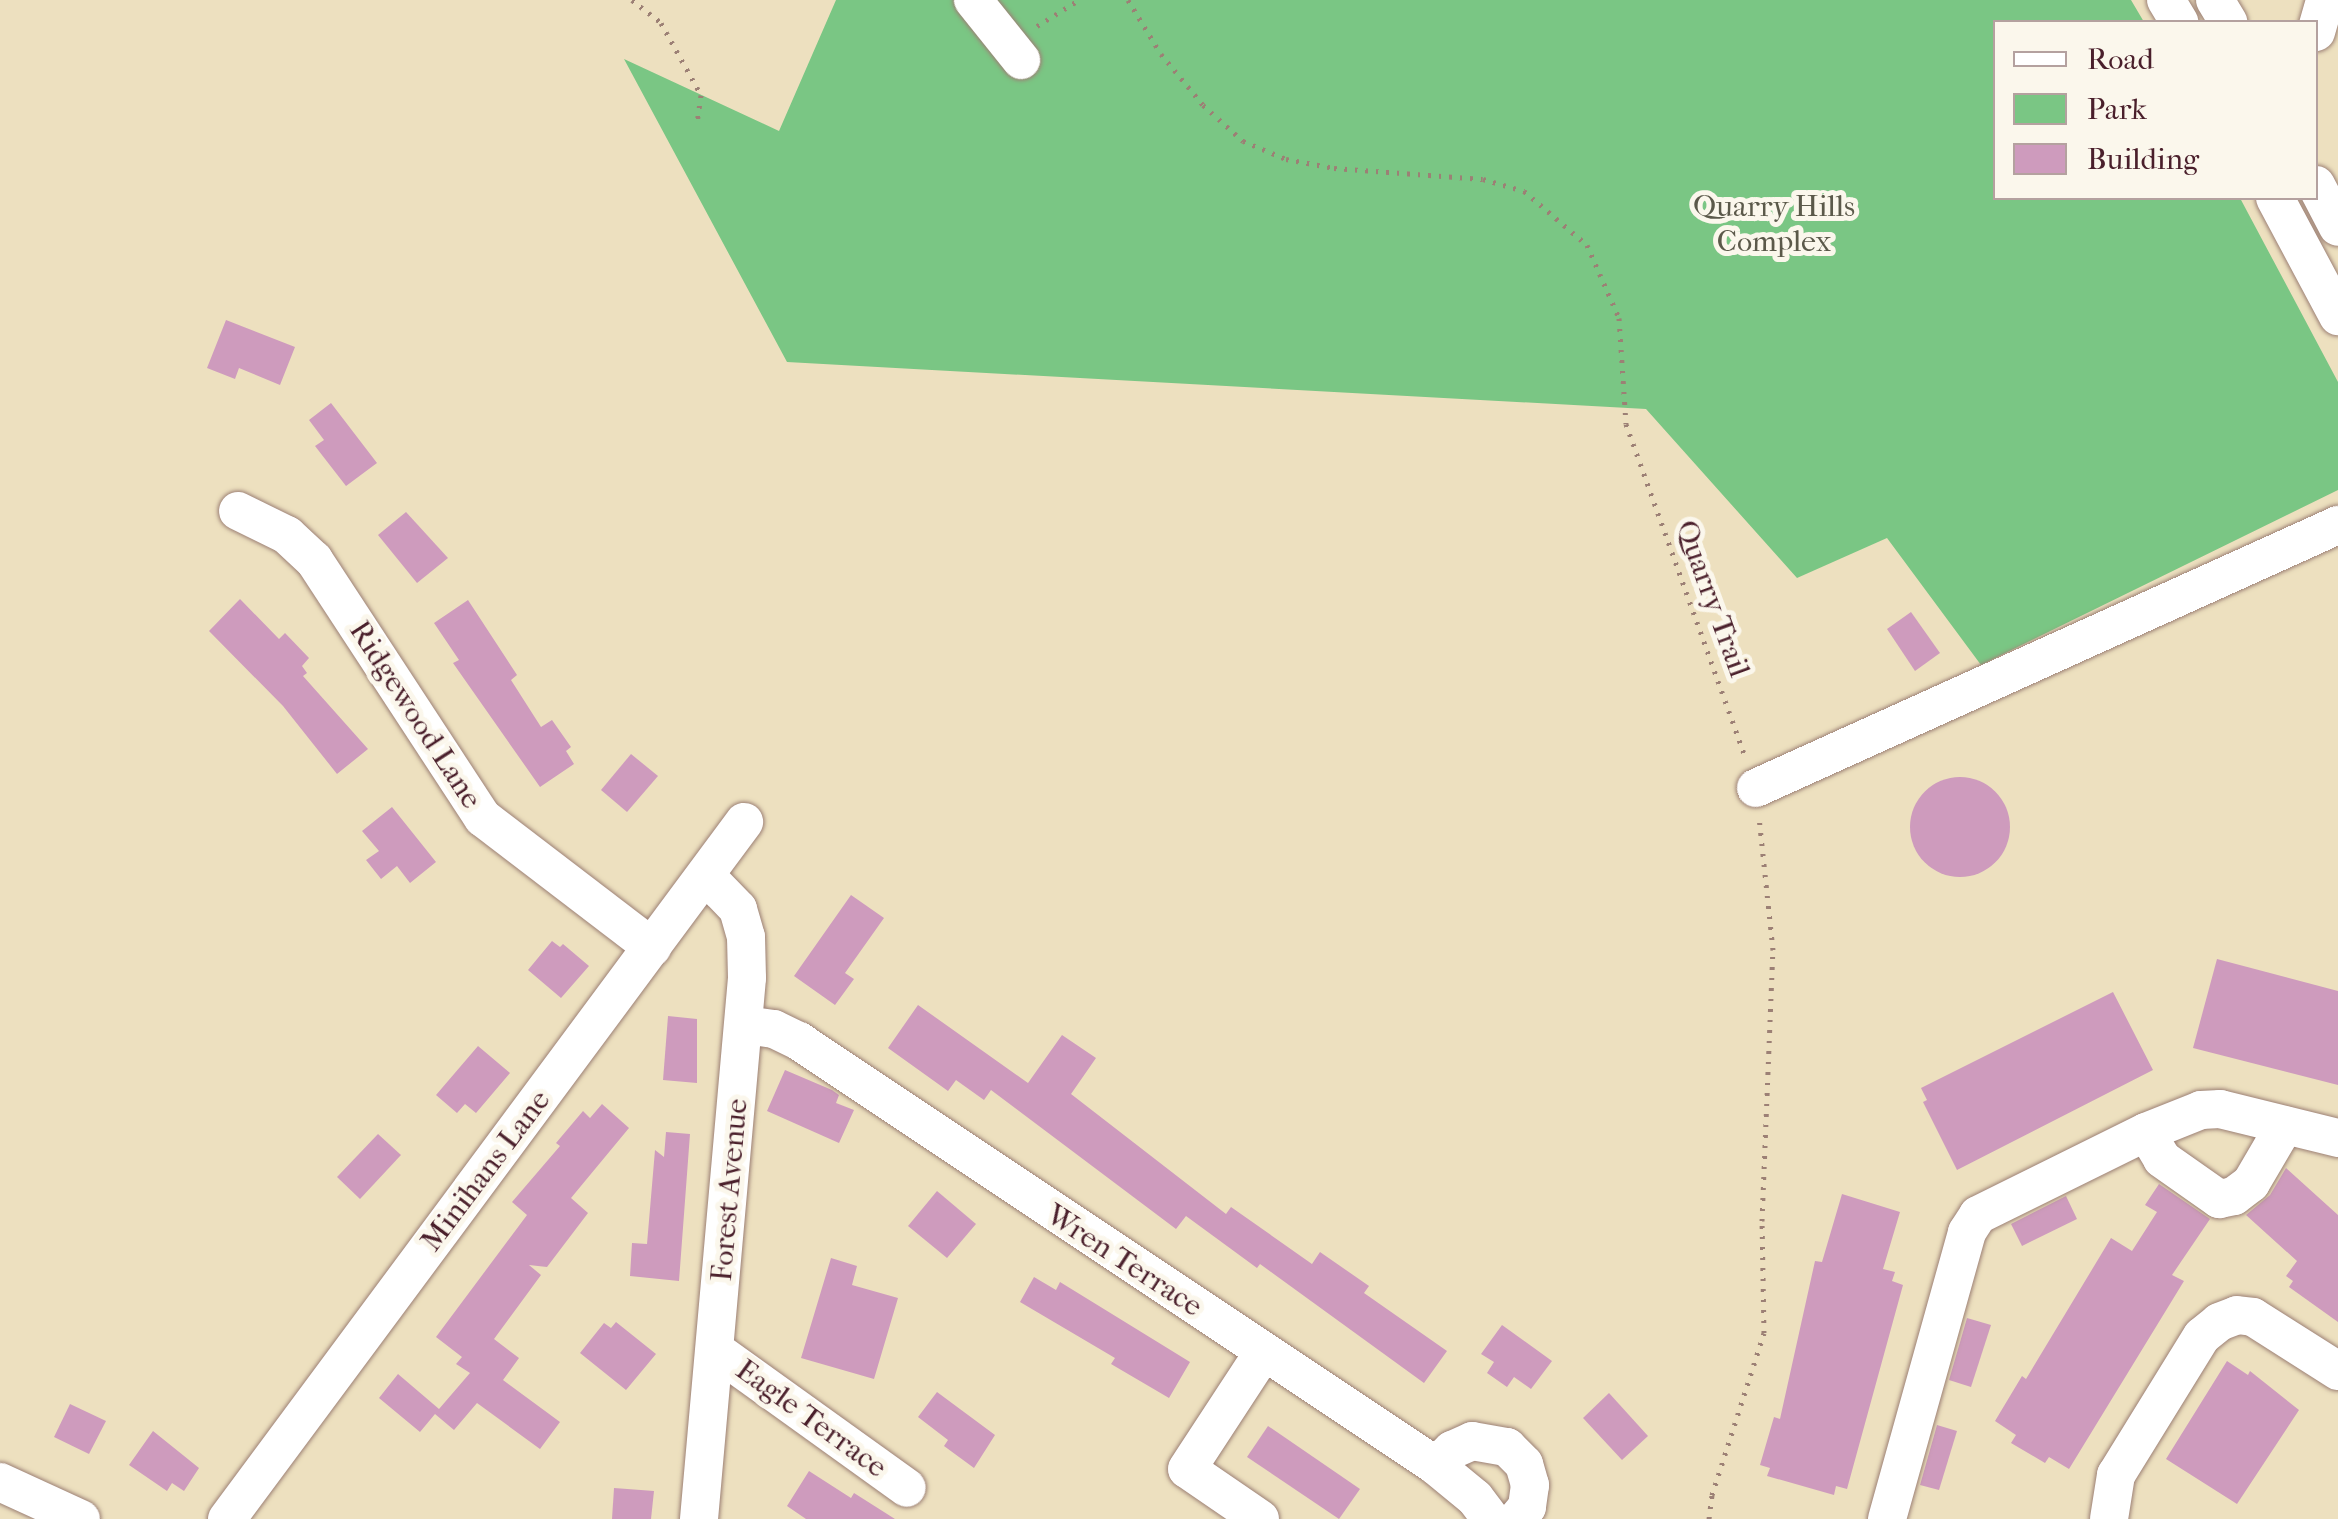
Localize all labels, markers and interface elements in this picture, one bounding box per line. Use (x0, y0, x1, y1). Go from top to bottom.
legend (1993, 20, 2318, 200)
text: Road (2087, 42, 2154, 77)
text: Park (2087, 92, 2147, 127)
text: Building (2087, 142, 2199, 177)
park label: Quarry Hills Complex (1693, 189, 1855, 260)
street label: Quarry Trail (1667, 516, 1757, 682)
street label: Ridgewood Lane (341, 614, 489, 816)
street label: Minihans Lane (414, 1083, 558, 1259)
street label: Forest Avenue (704, 1097, 756, 1283)
street label: Wren Terrace (1039, 1197, 1209, 1325)
street label: Eagle Terrace (729, 1352, 893, 1486)

